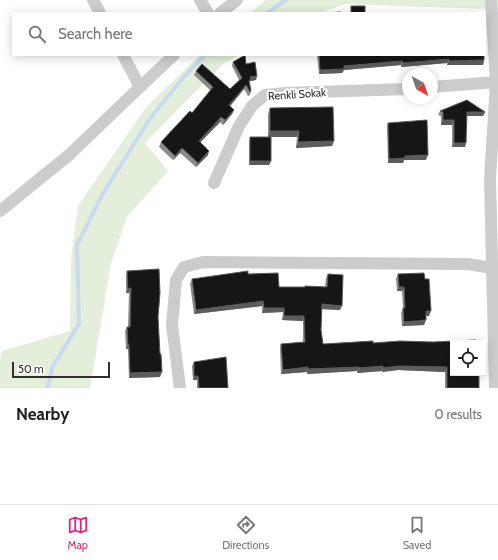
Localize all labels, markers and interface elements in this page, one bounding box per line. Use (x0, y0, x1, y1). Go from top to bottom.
search box (12, 12, 486, 56)
icon: search (26, 23, 48, 45)
text: Search here (58, 25, 133, 43)
north arrow (402, 68, 438, 104)
street label: Renkli Sokak (268, 85, 327, 103)
map controls (450, 340, 486, 376)
button: locate (450, 340, 486, 376)
scale bar (12, 360, 110, 379)
text: 50 m (18, 362, 44, 376)
text: Nearby (16, 404, 69, 424)
text: 0 results (434, 406, 482, 422)
tab: Map (67, 514, 89, 552)
tab: Directions (222, 514, 269, 552)
tab: Saved (403, 514, 431, 552)

